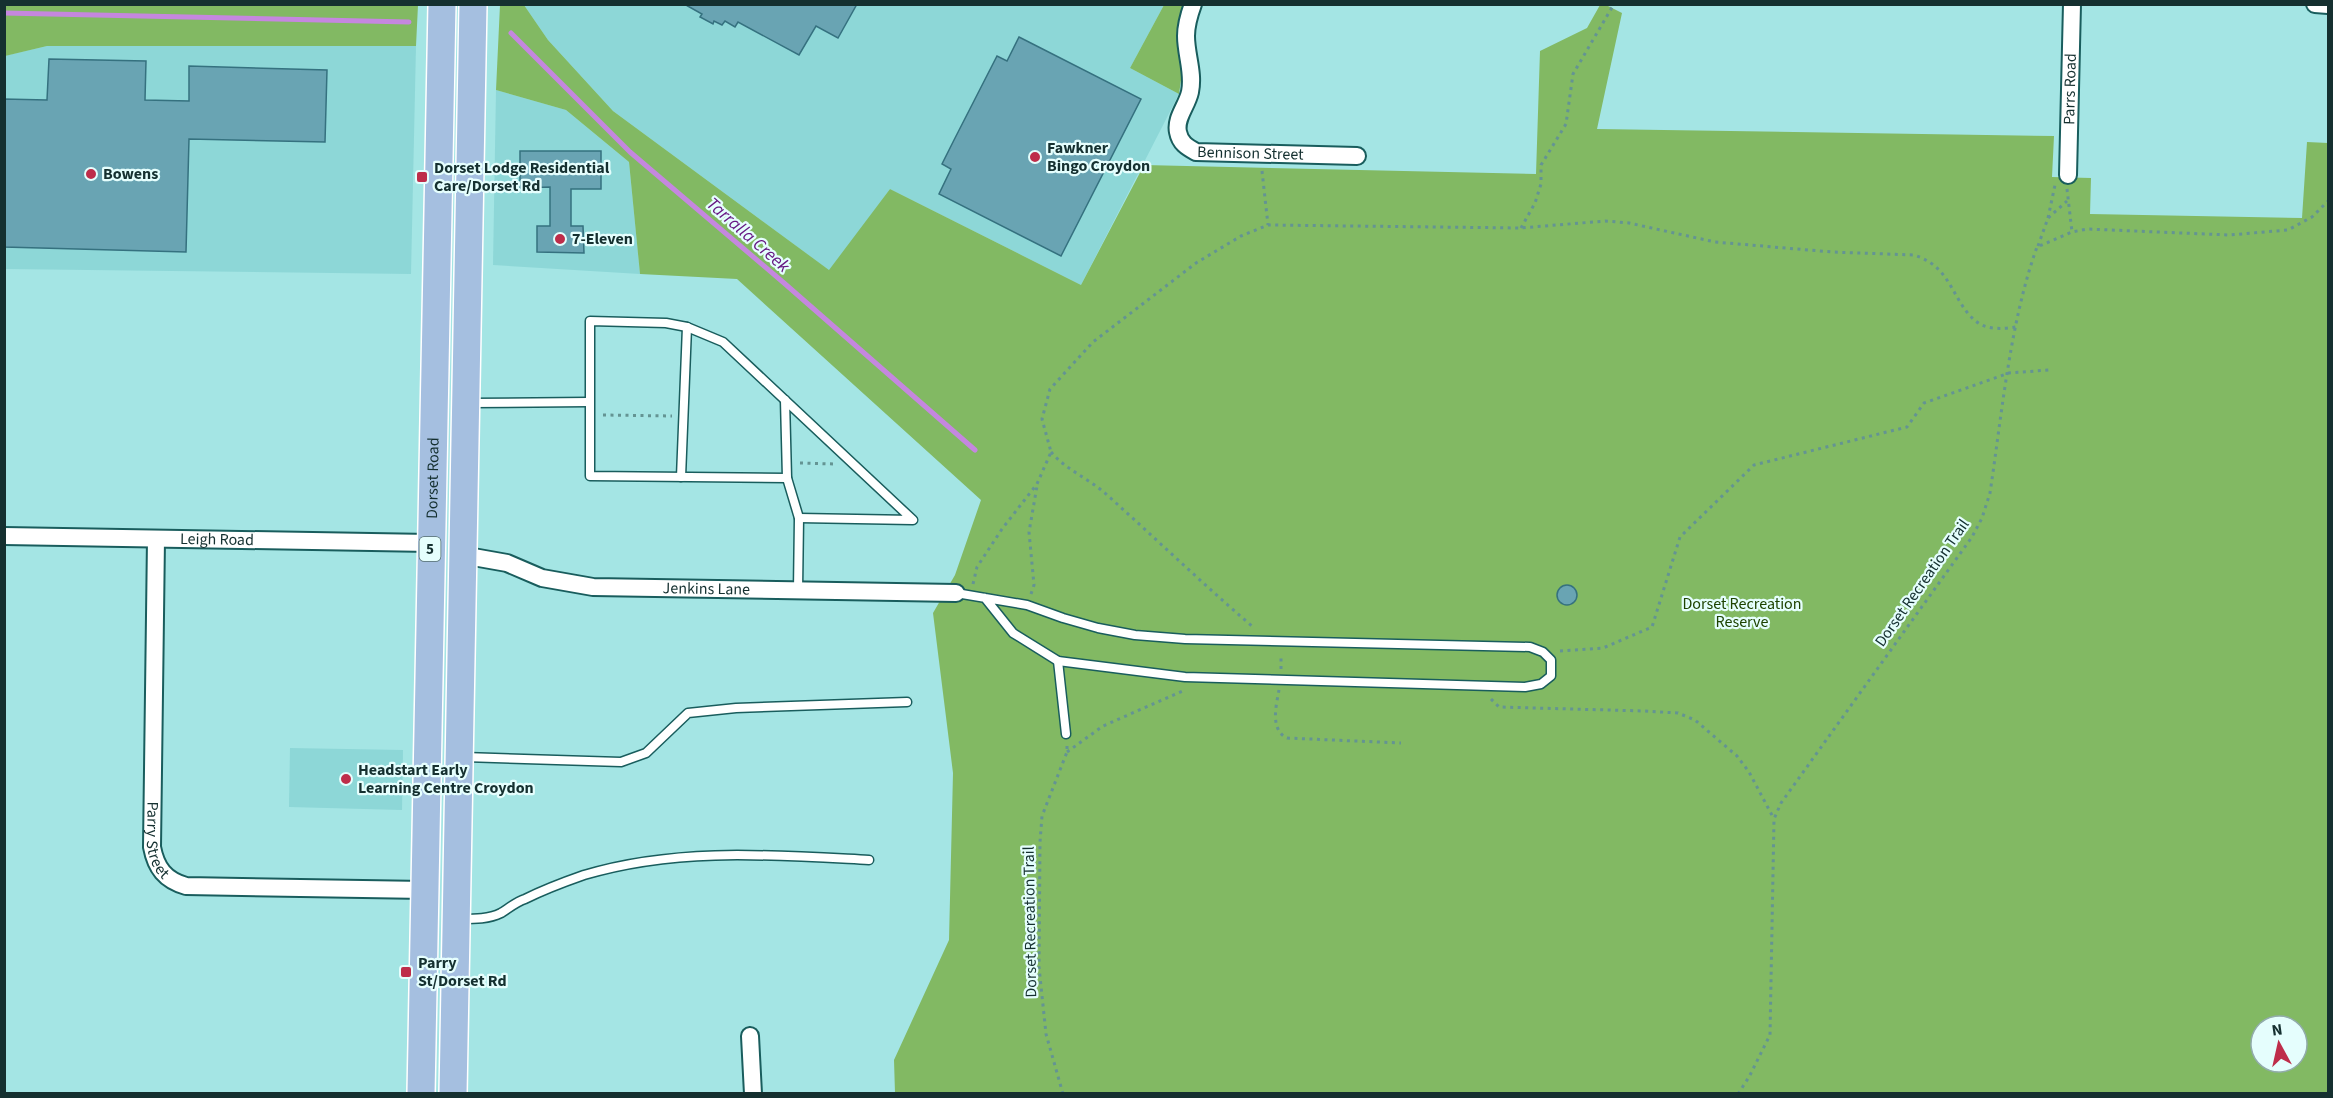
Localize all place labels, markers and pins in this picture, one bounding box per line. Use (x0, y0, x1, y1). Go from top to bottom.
place label: Fawkner Bingo Croydon (1047, 137, 1150, 177)
marker: Fawkner Bingo Croydon (1028, 150, 1042, 164)
place label: Dorset Lodge Residential Care/Dorset Rd (434, 157, 610, 197)
place label: Bowens (103, 163, 158, 185)
marker: Bowens (84, 167, 98, 181)
marker: Dorset Lodge Residential Care/Dorset Rd (415, 170, 429, 184)
place label: 7-Eleven (572, 228, 633, 250)
marker: 7-Eleven (553, 232, 567, 246)
place label: Headstart Early Learning Centre Croydon (358, 759, 534, 799)
marker: Headstart Early Learning Centre Croydon (339, 772, 353, 786)
place label: Parry St/Dorset Rd (418, 952, 507, 992)
marker: Parry St/Dorset Rd (399, 965, 413, 979)

